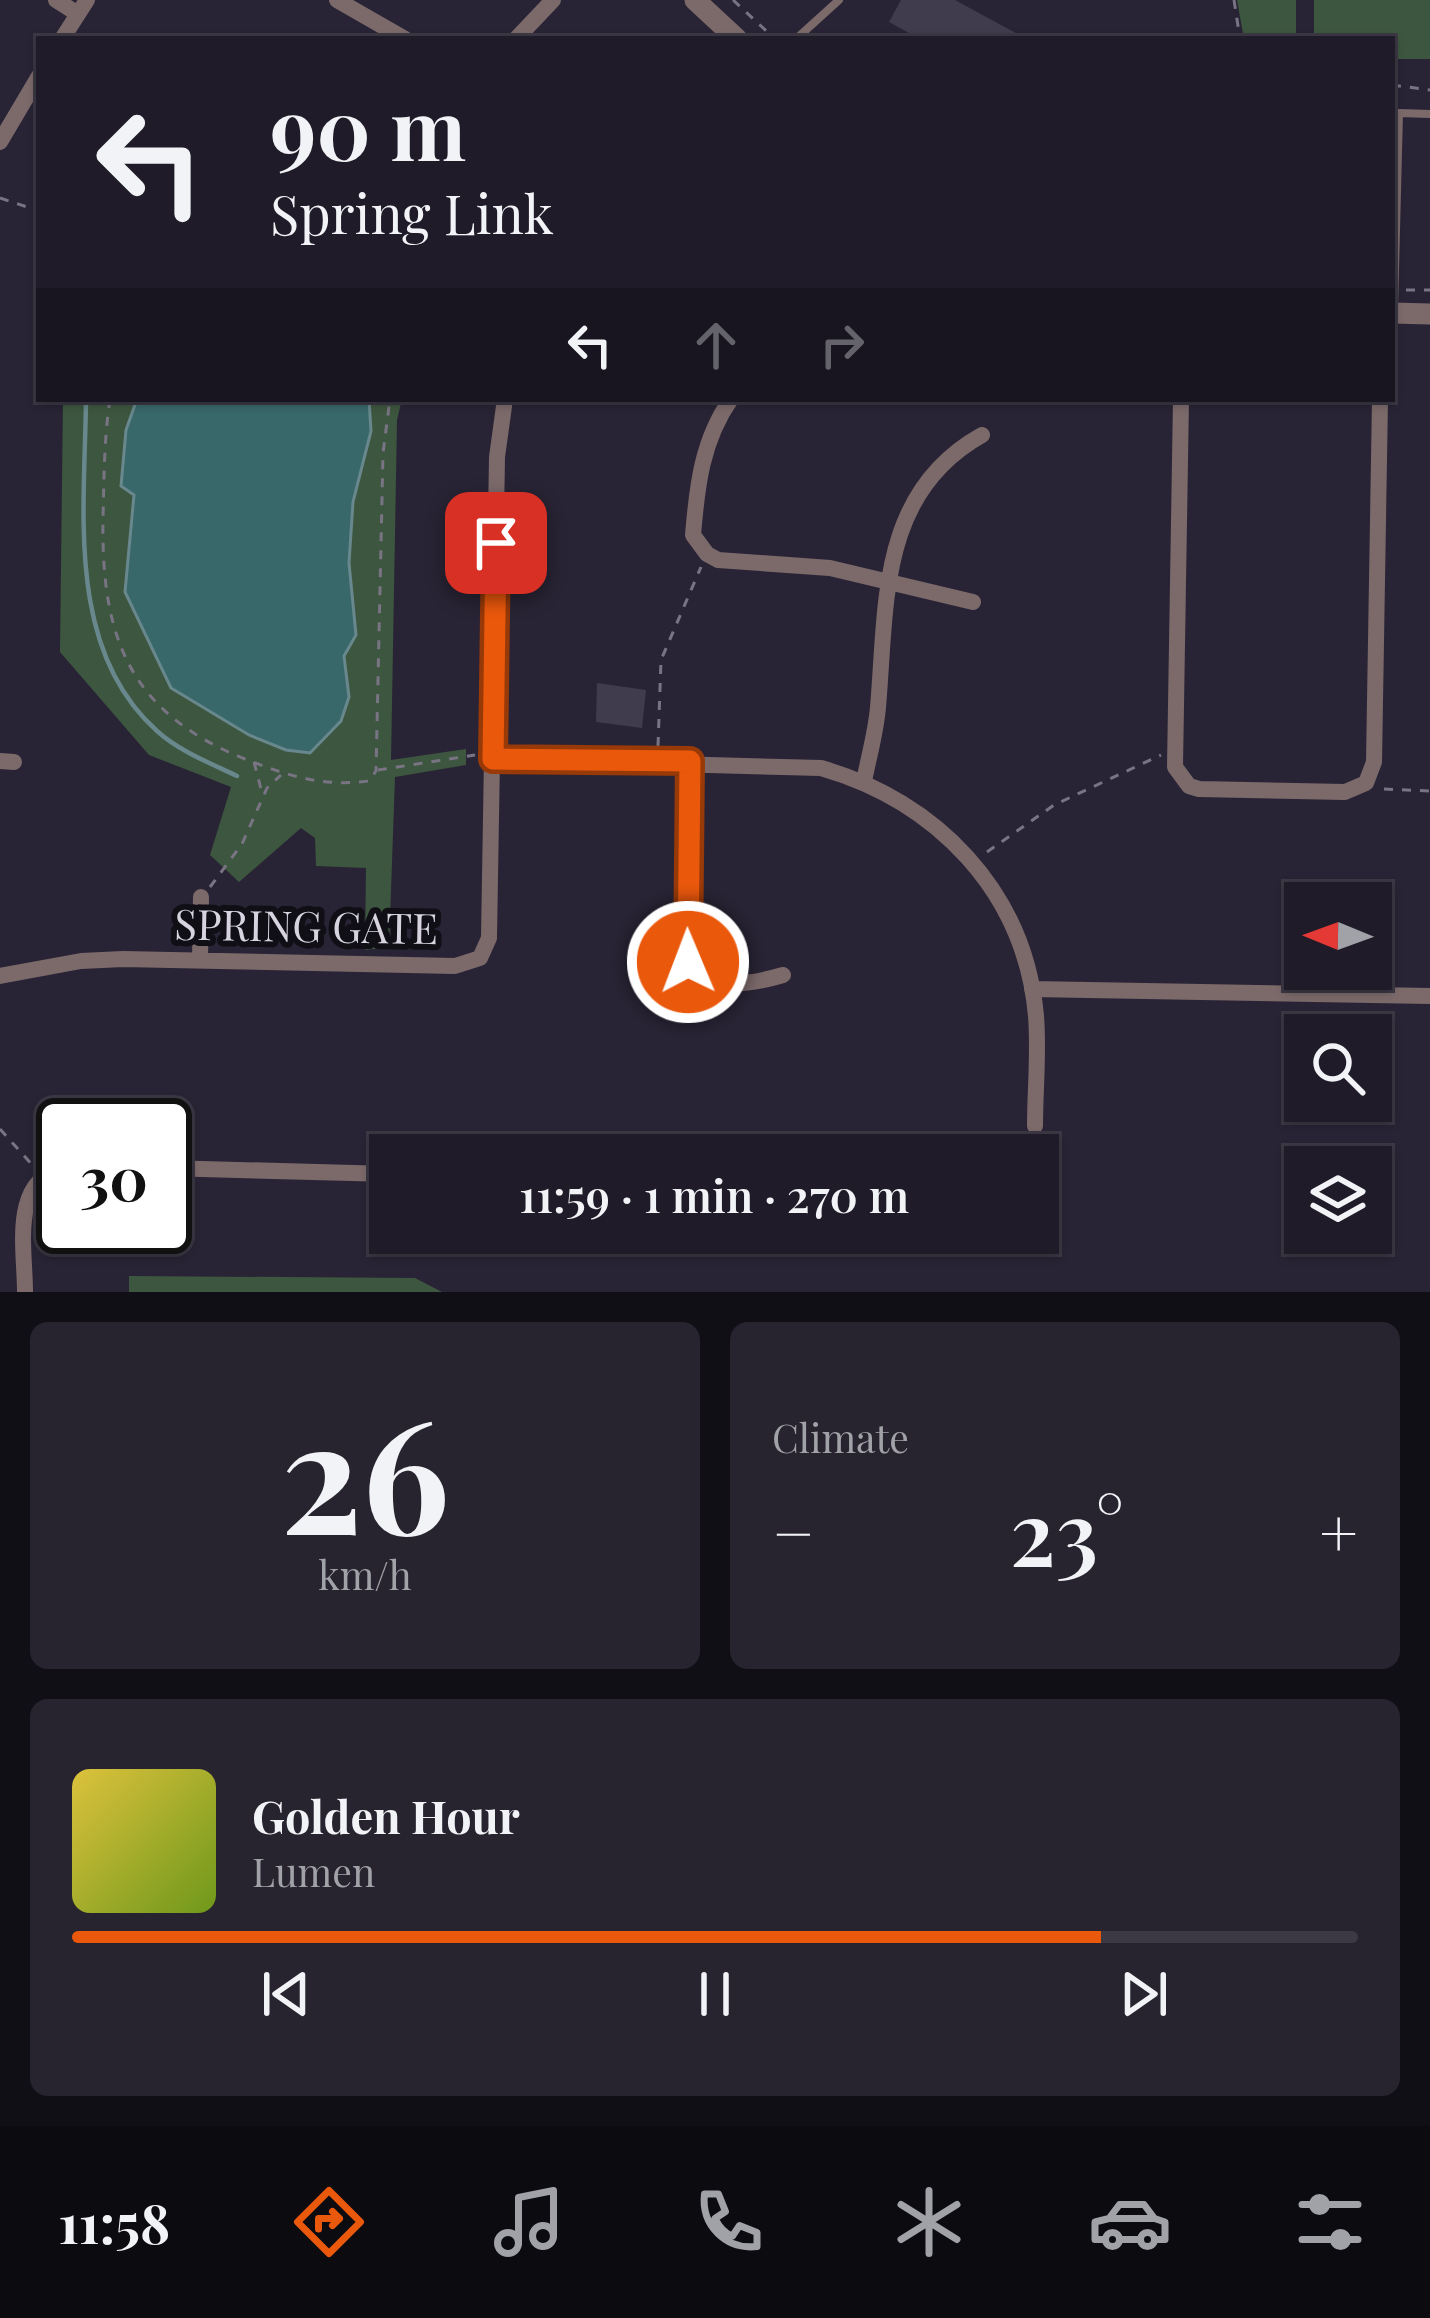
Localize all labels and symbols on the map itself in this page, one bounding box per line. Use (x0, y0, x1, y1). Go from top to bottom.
pin (445, 492, 547, 594)
north arrow (1284, 882, 1392, 990)
street label: SPRING GATE (174, 895, 438, 955)
position arrow (625, 899, 751, 1025)
speed limit sign: 30 (36, 1098, 192, 1254)

